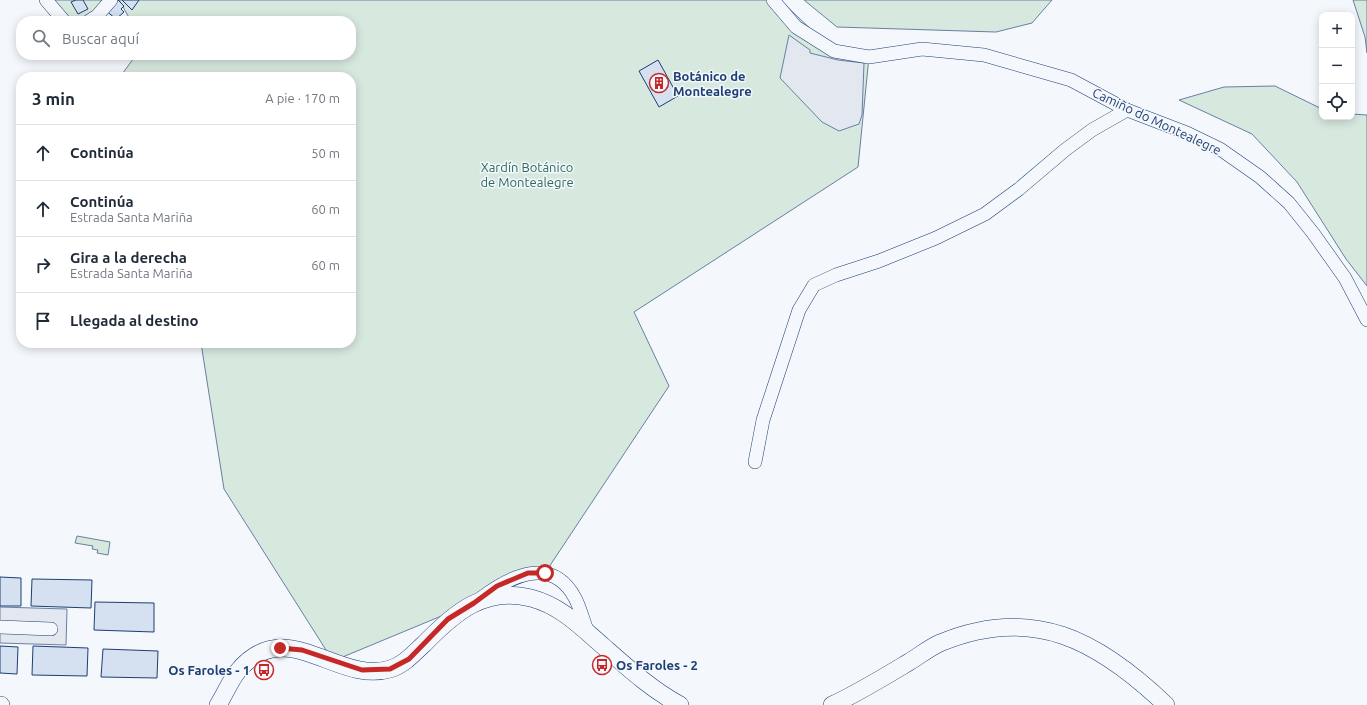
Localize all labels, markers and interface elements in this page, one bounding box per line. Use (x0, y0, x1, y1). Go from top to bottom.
map controls (1319, 12, 1355, 120)
button: + (1319, 12, 1355, 48)
search box (16, 16, 356, 60)
icon: search (30, 27, 52, 49)
text: Buscar aquí (62, 30, 139, 47)
button: − (1319, 48, 1355, 84)
place label: Botánico de Montealegre (673, 69, 752, 98)
building icon: Botánico de Montealegre (648, 72, 670, 94)
button: locate (1319, 84, 1355, 120)
street label: Camiño do Montealegre (1090, 85, 1224, 157)
text: 3 min (32, 89, 75, 108)
text: A pie · 170 m (265, 91, 340, 105)
icon: ahead (32, 142, 54, 164)
text: Continúa (70, 144, 134, 161)
text: 50 m (311, 146, 340, 160)
park label: Xardín Botánico de Montealegre (480, 160, 574, 189)
text: Continúa (70, 193, 134, 210)
icon: ahead (32, 198, 54, 220)
text: 60 m (311, 202, 340, 216)
text: Estrada Santa Mariña (70, 210, 193, 224)
text: Gira a la derecha (70, 249, 187, 266)
icon: right (32, 254, 54, 276)
text: 60 m (311, 258, 340, 272)
text: Estrada Santa Mariña (70, 266, 193, 280)
icon: arrive (32, 310, 54, 332)
text: Llegada al destino (70, 312, 199, 329)
route start (536, 564, 554, 582)
route end (271, 639, 289, 657)
bus stop icon: Os Faroles - 2 (591, 654, 613, 676)
place label: Os Faroles - 2 (616, 658, 698, 672)
bus stop icon: Os Faroles - 1 (253, 659, 275, 681)
place label: Os Faroles - 1 (168, 663, 250, 677)

